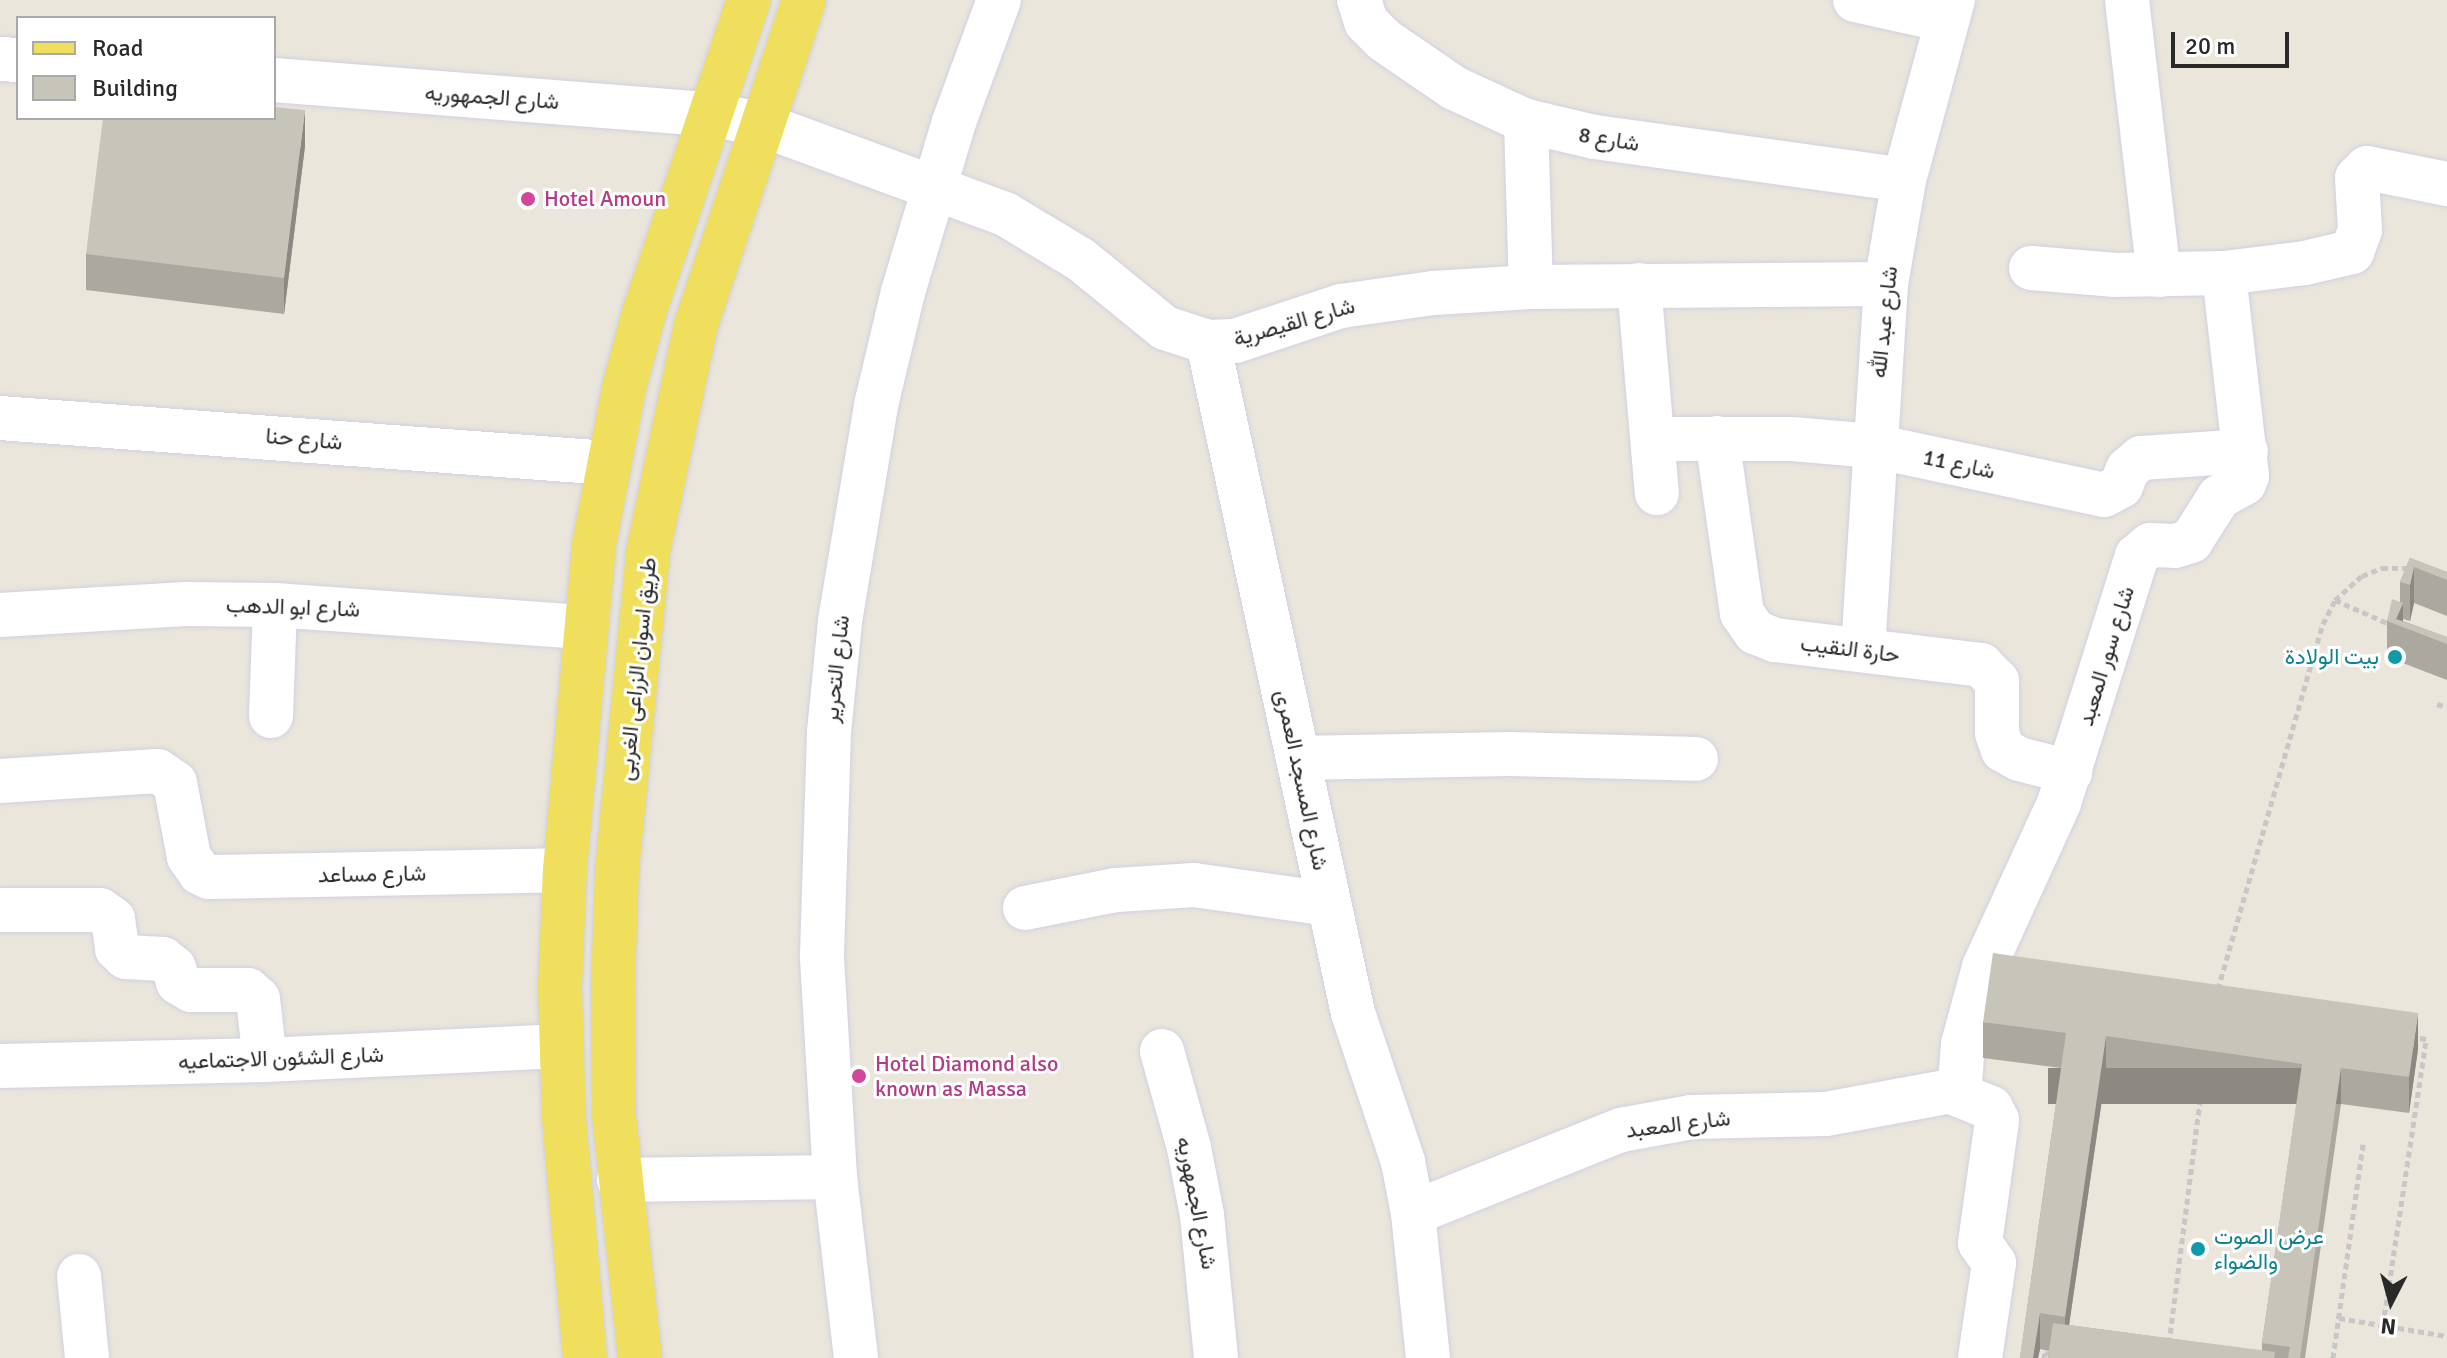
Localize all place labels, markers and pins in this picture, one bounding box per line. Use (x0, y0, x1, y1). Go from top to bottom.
place label: Hotel Amoun (544, 186, 666, 212)
marker: Hotel Amoun (519, 190, 537, 208)
place label: بيت الولادة (2285, 644, 2379, 670)
marker: بيت الولادة (2386, 648, 2404, 666)
place label: Hotel Diamond also known as Massa (875, 1050, 1058, 1102)
marker: Hotel Diamond also known as Massa (850, 1067, 868, 1085)
place label: عرض الصوت والضواء (2214, 1223, 2324, 1274)
marker: عرض الصوت والضواء (2189, 1240, 2207, 1258)

